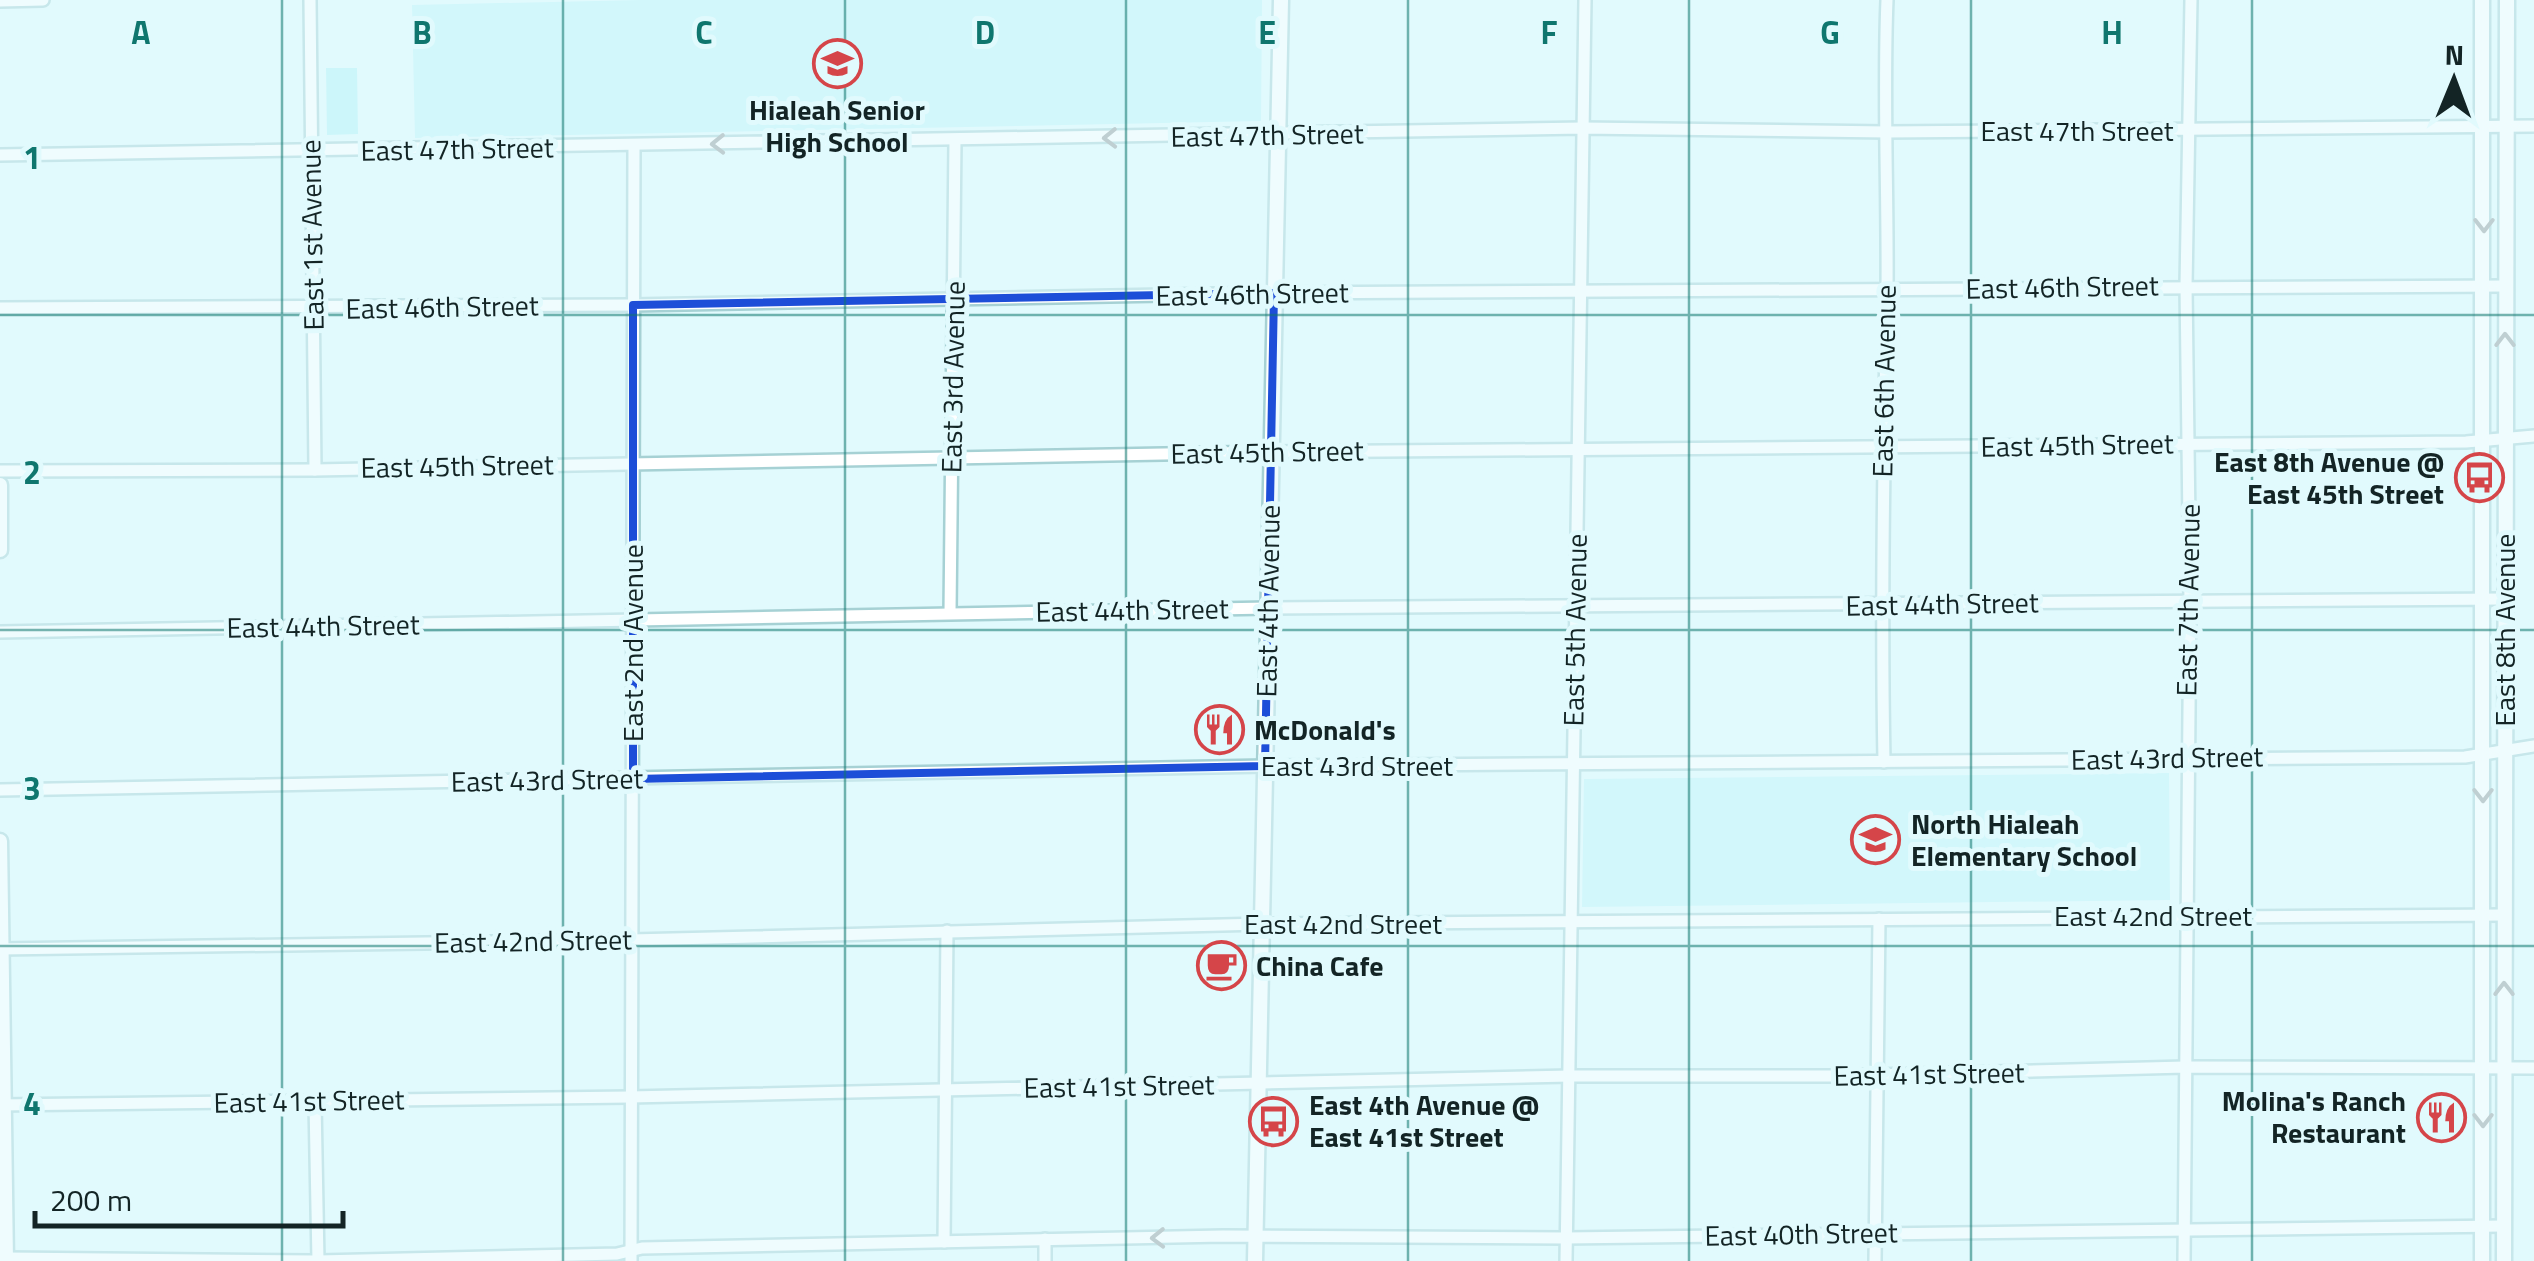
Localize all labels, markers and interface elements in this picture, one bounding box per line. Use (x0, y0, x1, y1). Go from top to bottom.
text: A (131, 8, 151, 56)
text: B (412, 8, 432, 56)
text: C (695, 8, 713, 56)
text: D (975, 8, 995, 56)
text: E (1258, 8, 1276, 56)
text: F (1541, 8, 1558, 56)
text: G (1820, 8, 1840, 56)
text: H (2101, 8, 2123, 56)
north arrow (2404, 30, 2504, 130)
text: N (2444, 33, 2465, 76)
school or university icon: Hialeah Senior High School (811, 37, 863, 89)
place label: Hialeah Senior High School (749, 88, 925, 163)
street label: East 47th Street (1980, 109, 2174, 152)
street label: East 47th Street (1170, 111, 1364, 158)
street label: East 47th Street (360, 125, 554, 172)
one-way arrow (1102, 127, 1118, 148)
text: 1 (23, 133, 41, 181)
one-way arrow (709, 133, 725, 154)
street label: East 1st Avenue (288, 139, 335, 331)
one-way arrow (2473, 218, 2495, 233)
street label: East 46th Street (1965, 263, 2159, 310)
street label: East 46th Street (1155, 270, 1349, 317)
street label: East 3rd Avenue (929, 281, 976, 473)
street label: East 46th Street (345, 283, 539, 330)
street label: East 6th Avenue (1860, 284, 1907, 478)
one-way arrow (2494, 331, 2516, 346)
street label: East 45th Street (1980, 421, 2174, 468)
street label: East 45th Street (1170, 428, 1364, 475)
place label: East 8th Avenue @ East 45th Street (2214, 440, 2444, 515)
street label: East 45th Street (360, 442, 554, 489)
text: 2 (23, 448, 41, 496)
bus stop icon: East 8th Avenue @ East 45th Street (2453, 452, 2505, 504)
street label: East 7th Avenue (2164, 503, 2211, 697)
street label: East 4th Avenue (1244, 504, 1291, 698)
street label: East 5th Avenue (1551, 533, 1598, 727)
street label: East 8th Avenue (2483, 534, 2526, 726)
street label: East 2nd Avenue (611, 544, 654, 742)
street label: East 44th Street (1845, 580, 2039, 627)
street label: East 44th Street (1035, 586, 1229, 633)
street label: East 44th Street (226, 602, 420, 649)
restaurant icon: McDonald's (1193, 704, 1245, 756)
place label: McDonald's (1254, 708, 1396, 751)
street label: East 43rd Street (2070, 734, 2264, 781)
street label: East 43rd Street (1261, 744, 1453, 787)
street label: East 43rd Street (450, 756, 644, 803)
text: 3 (23, 764, 41, 812)
one-way arrow (2472, 788, 2494, 803)
place label: North Hialeah Elementary School (1911, 802, 2137, 877)
school or university icon: North Hialeah Elementary School (1850, 814, 1902, 866)
street label: East 42nd Street (2054, 894, 2252, 937)
street label: East 42nd Street (1244, 902, 1442, 945)
street label: East 42nd Street (434, 917, 633, 964)
cafe icon: China Cafe (1195, 940, 1247, 992)
place label: China Cafe (1256, 944, 1384, 987)
one-way arrow (2493, 980, 2514, 996)
street label: East 41st Street (1833, 1050, 2025, 1097)
street label: East 41st Street (1023, 1062, 1215, 1109)
street label: East 41st Street (213, 1077, 405, 1124)
text: 4 (23, 1079, 41, 1127)
place label: Molina's Ranch Restaurant (2222, 1079, 2406, 1154)
place label: East 4th Avenue @ East 41st Street (1309, 1083, 1539, 1158)
restaurant icon: Molina's Ranch Restaurant (2415, 1091, 2467, 1143)
bus stop icon: East 4th Avenue @ East 41st Street (1248, 1095, 1300, 1147)
one-way arrow (2472, 1112, 2494, 1128)
scale bar (35, 1166, 342, 1228)
text: 200 m (50, 1177, 132, 1223)
street label: East 40th Street (1704, 1210, 1898, 1257)
one-way arrow (1149, 1227, 1165, 1248)

